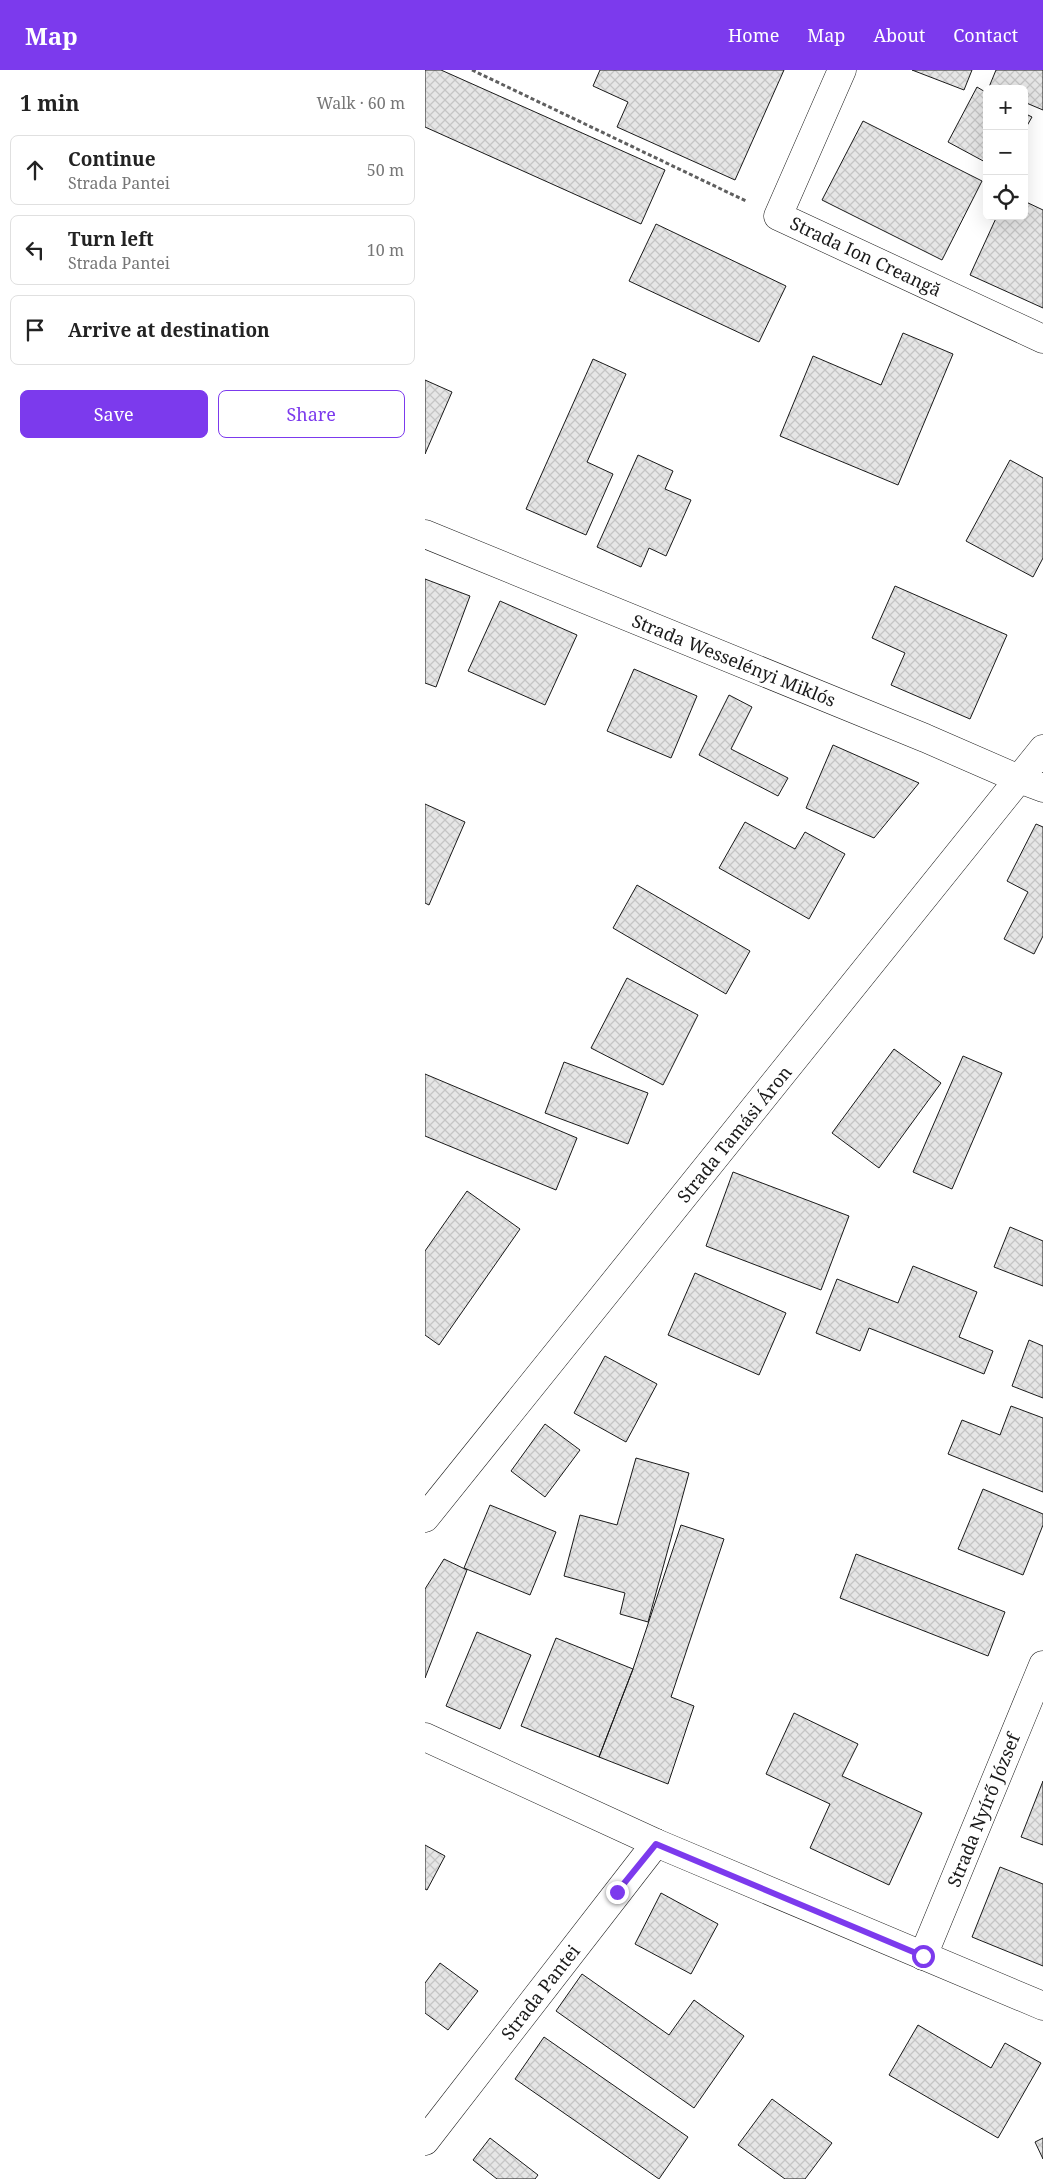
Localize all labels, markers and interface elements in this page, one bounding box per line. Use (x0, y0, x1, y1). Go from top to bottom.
text: Map (25, 19, 78, 52)
text: Home (728, 23, 779, 47)
text: Map (807, 23, 845, 47)
text: About (873, 23, 925, 47)
text: Contact (953, 23, 1018, 47)
map controls (983, 85, 1028, 220)
button: + (983, 85, 1028, 130)
text: 1 min (20, 89, 79, 117)
text: Walk · 60 m (317, 92, 405, 114)
button: − (983, 130, 1028, 175)
text: Continue (68, 146, 156, 172)
icon: ahead (21, 156, 49, 184)
text: 50 m (367, 159, 404, 181)
text: Strada Pantei (68, 172, 170, 194)
button: locate (983, 175, 1028, 220)
street label: Strada Ion Creangă (786, 210, 946, 302)
text: Turn left (68, 226, 154, 252)
icon: left (21, 236, 49, 264)
text: 10 m (367, 239, 404, 261)
text: Strada Pantei (68, 252, 170, 274)
icon: arrive (21, 316, 49, 344)
text: Arrive at destination (68, 317, 270, 343)
button: Save (20, 390, 208, 438)
button: Share (218, 390, 405, 438)
street label: Strada Wesselényi Miklós (629, 608, 839, 712)
street label: Strada Tamási Áron (671, 1060, 797, 1208)
street label: Strada Nyírő József (941, 1728, 1025, 1890)
route end (606, 1881, 629, 1904)
street label: Strada Pantei (495, 1939, 585, 2045)
route start (912, 1945, 935, 1968)

